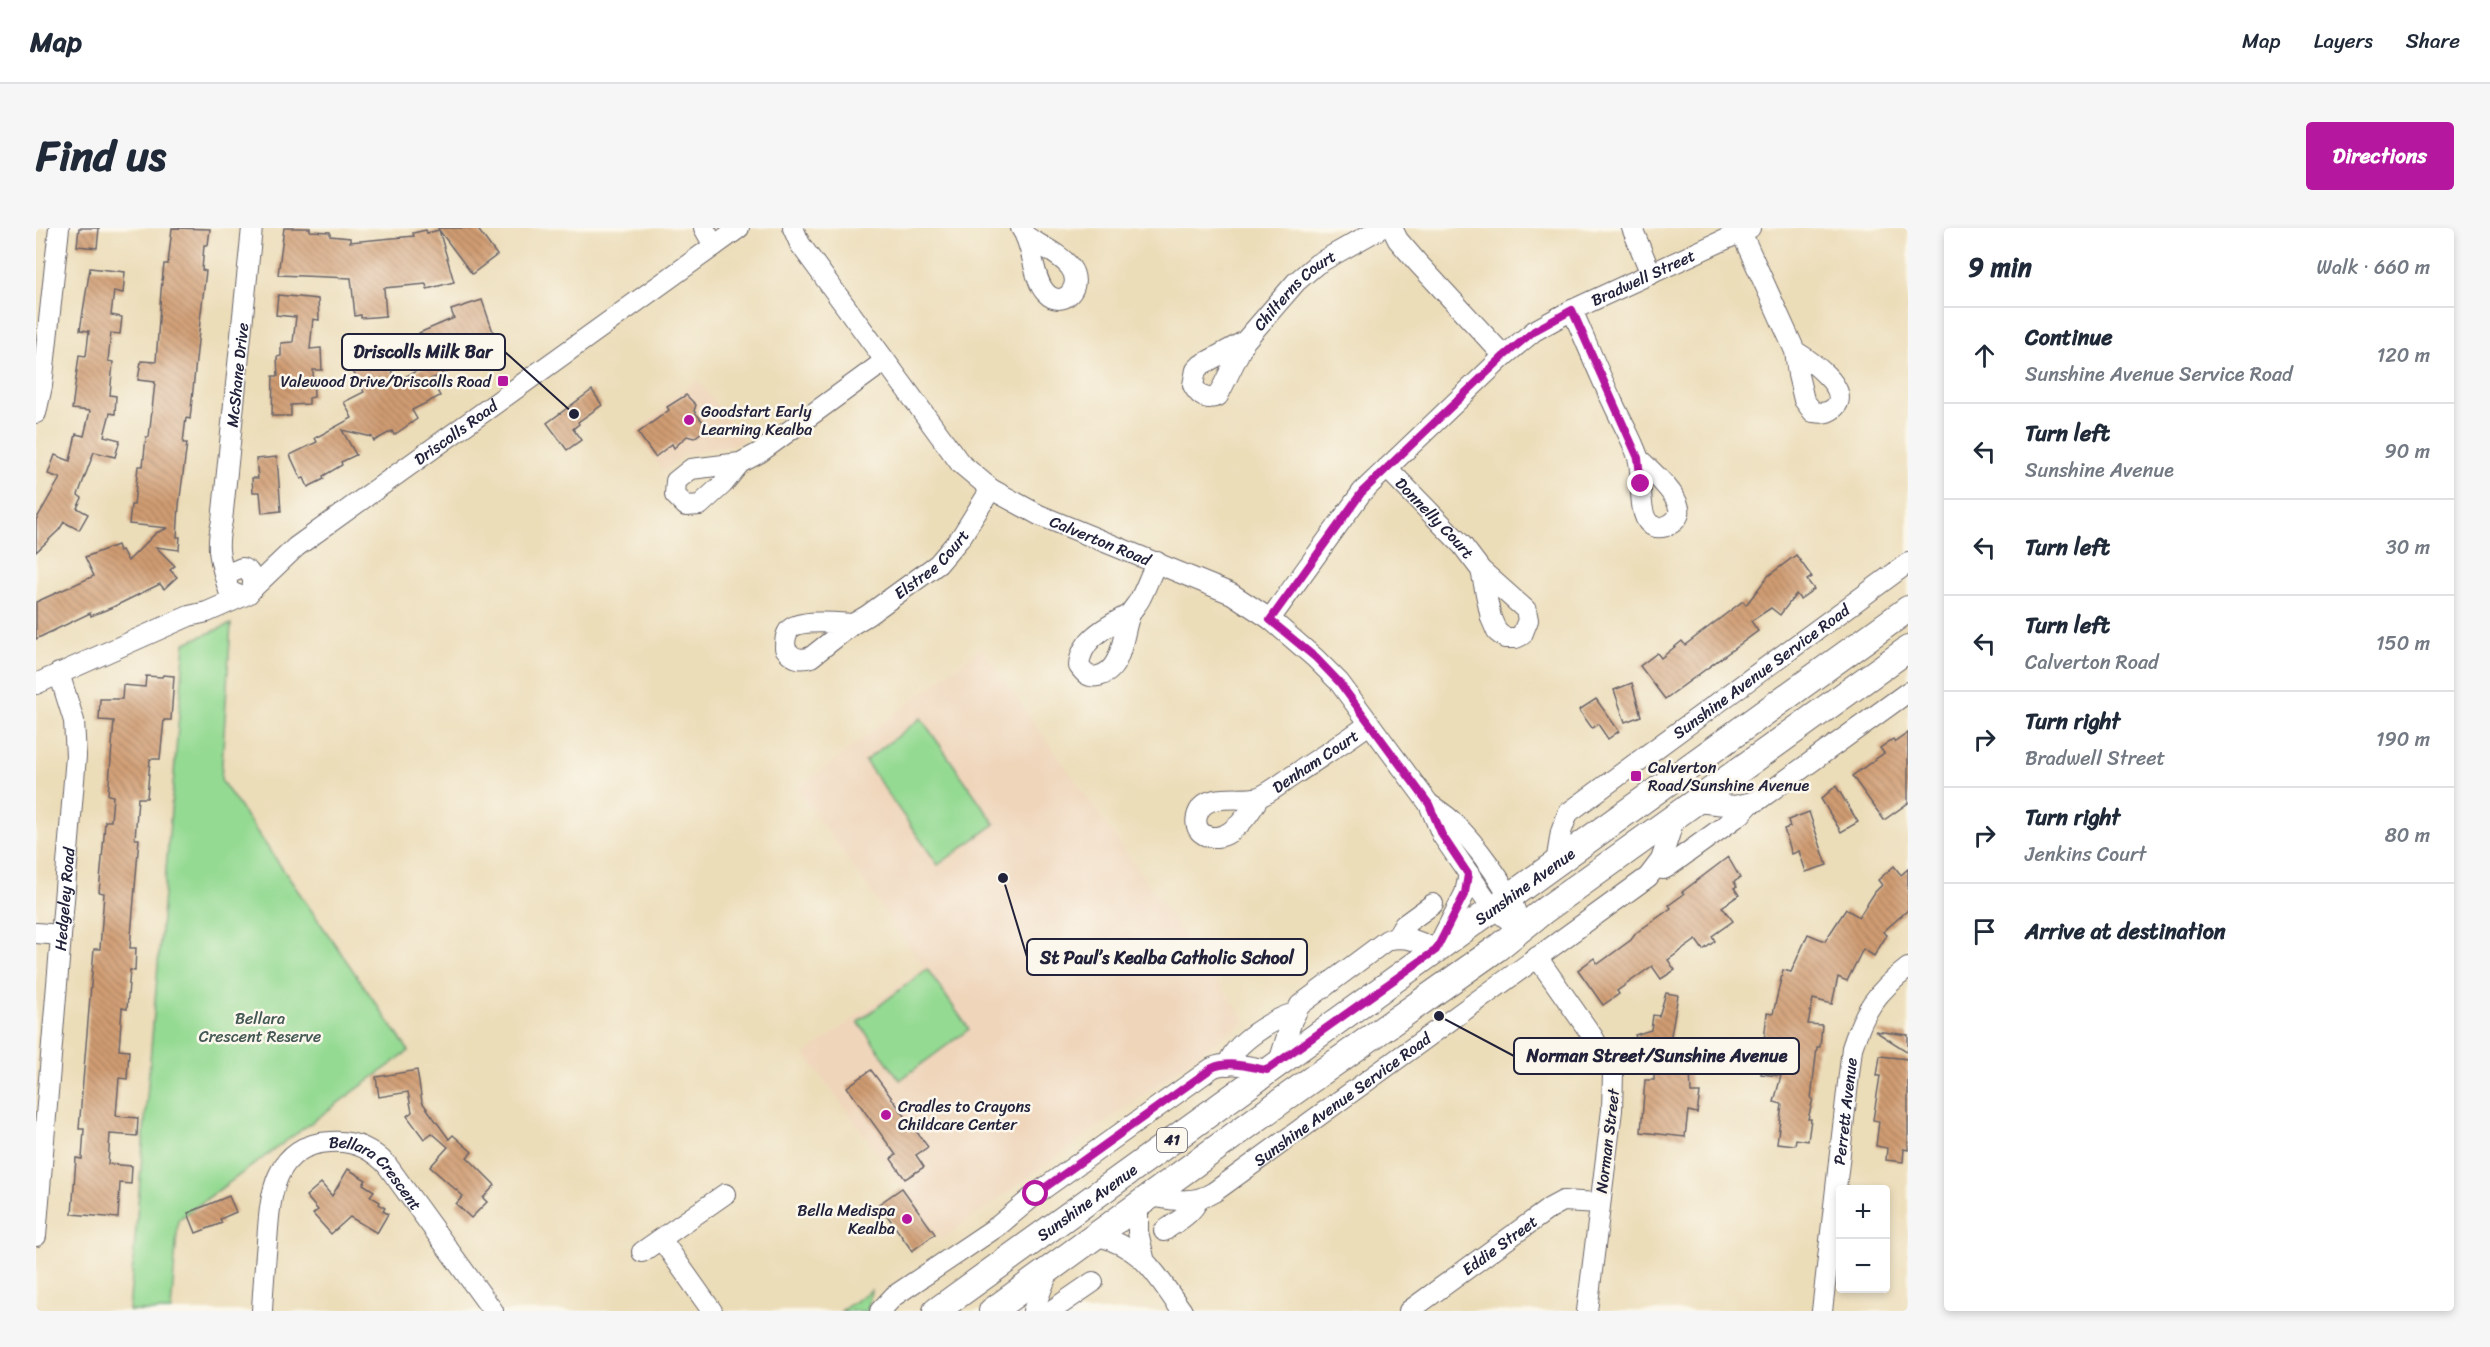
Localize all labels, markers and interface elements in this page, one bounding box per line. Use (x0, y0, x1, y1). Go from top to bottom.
text: Map (30, 17, 82, 66)
text: Map (2242, 22, 2281, 60)
text: Layers (2314, 22, 2373, 60)
text: Share (2406, 22, 2460, 60)
text: Find us (36, 119, 166, 193)
button: Directions (2306, 122, 2454, 190)
street label: Bradwell Street (1586, 241, 1700, 314)
street label: Chilterns Court (1246, 242, 1342, 338)
text: 9 min (1968, 244, 2032, 290)
text: Walk · 660 m (2317, 250, 2430, 285)
text: Continue (2025, 318, 2113, 357)
street label: McShane Drive (218, 321, 257, 429)
callout: Driscolls Milk Bar (342, 334, 505, 370)
text: Driscolls Milk Bar (354, 336, 494, 368)
text: 120 m (2377, 338, 2430, 373)
icon: ahead (1968, 339, 2001, 372)
text: Sunshine Avenue Service Road (2025, 357, 2293, 392)
place label: Valewood Drive/Driscolls Road (281, 367, 493, 396)
marker: Valewood Drive/Driscolls Road (496, 374, 510, 388)
street label: Driscolls Road (408, 391, 505, 473)
place label: Goodstart Early Learning Kealba (701, 397, 812, 444)
marker: Goodstart Early Learning Kealba (682, 413, 696, 427)
text: Turn left (2025, 414, 2110, 453)
text: 90 m (2385, 434, 2430, 469)
icon: left (1968, 435, 2001, 468)
text: Sunshine Avenue (2025, 453, 2174, 488)
street label: Donnelly Court (1388, 470, 1482, 565)
route end (1627, 470, 1653, 496)
street label: Calverton Road (1045, 507, 1157, 575)
street label: Elstree Court (887, 524, 977, 607)
text: Turn left (2025, 528, 2110, 567)
text: 30 m (2386, 530, 2430, 565)
icon: left (1968, 531, 2001, 564)
street label: Sunshine Avenue Service Road (1666, 596, 1857, 747)
text: Turn left (2025, 606, 2110, 645)
text: 150 m (2376, 626, 2430, 661)
icon: left (1968, 627, 2001, 660)
text: Calverton Road (2025, 645, 2159, 680)
text: Turn right (2025, 702, 2120, 741)
street label: Denham Court (1266, 722, 1365, 801)
text: 190 m (2376, 722, 2430, 757)
icon: right (1968, 723, 2001, 756)
text: Bradwell Street (2025, 741, 2165, 776)
place label: Calverton Road/Sunshine Avenue (1648, 753, 1810, 800)
marker: Calverton Road/Sunshine Avenue (1629, 769, 1643, 783)
text: Turn right (2025, 798, 2120, 837)
text: 80 m (2385, 818, 2430, 853)
icon: right (1968, 819, 2001, 852)
text: Jenkins Court (2025, 837, 2146, 872)
street label: Sunshine Avenue (1468, 840, 1582, 933)
street label: Hedgeley Road (46, 845, 83, 952)
text: Arrive at destination (2025, 912, 2226, 951)
icon: arrive (1968, 915, 2001, 948)
callout: St Paul’s Kealba Catholic School (1027, 939, 1307, 975)
text: St Paul’s Kealba Catholic School (1039, 942, 1295, 974)
park label: Bellara Crescent Reserve (199, 1004, 321, 1051)
street label: Sunshine Avenue Service Road (1247, 1024, 1439, 1174)
callout: Norman Street/Sunshine Avenue (1514, 1038, 1799, 1074)
text: Norman Street/Sunshine Avenue (1526, 1040, 1788, 1072)
street label: Perrett Avenue (1825, 1056, 1866, 1167)
street label: Norman Street (1587, 1087, 1628, 1195)
place label: Cradles to Crayons Childcare Center (898, 1092, 1031, 1139)
marker: Cradles to Crayons Childcare Center (879, 1108, 893, 1122)
street label: Bellara Crescent (328, 1128, 430, 1217)
road number: 41 (1157, 1128, 1187, 1152)
street label: Sunshine Avenue (1030, 1156, 1144, 1249)
route start (1022, 1180, 1048, 1206)
map controls (1836, 1185, 1890, 1293)
button: + (1836, 1185, 1890, 1239)
place label: Bella Medispa Kealba (797, 1196, 896, 1243)
street label: Eddie Street (1455, 1207, 1544, 1283)
marker: Bella Medispa Kealba (900, 1212, 914, 1226)
button: − (1836, 1239, 1890, 1293)

